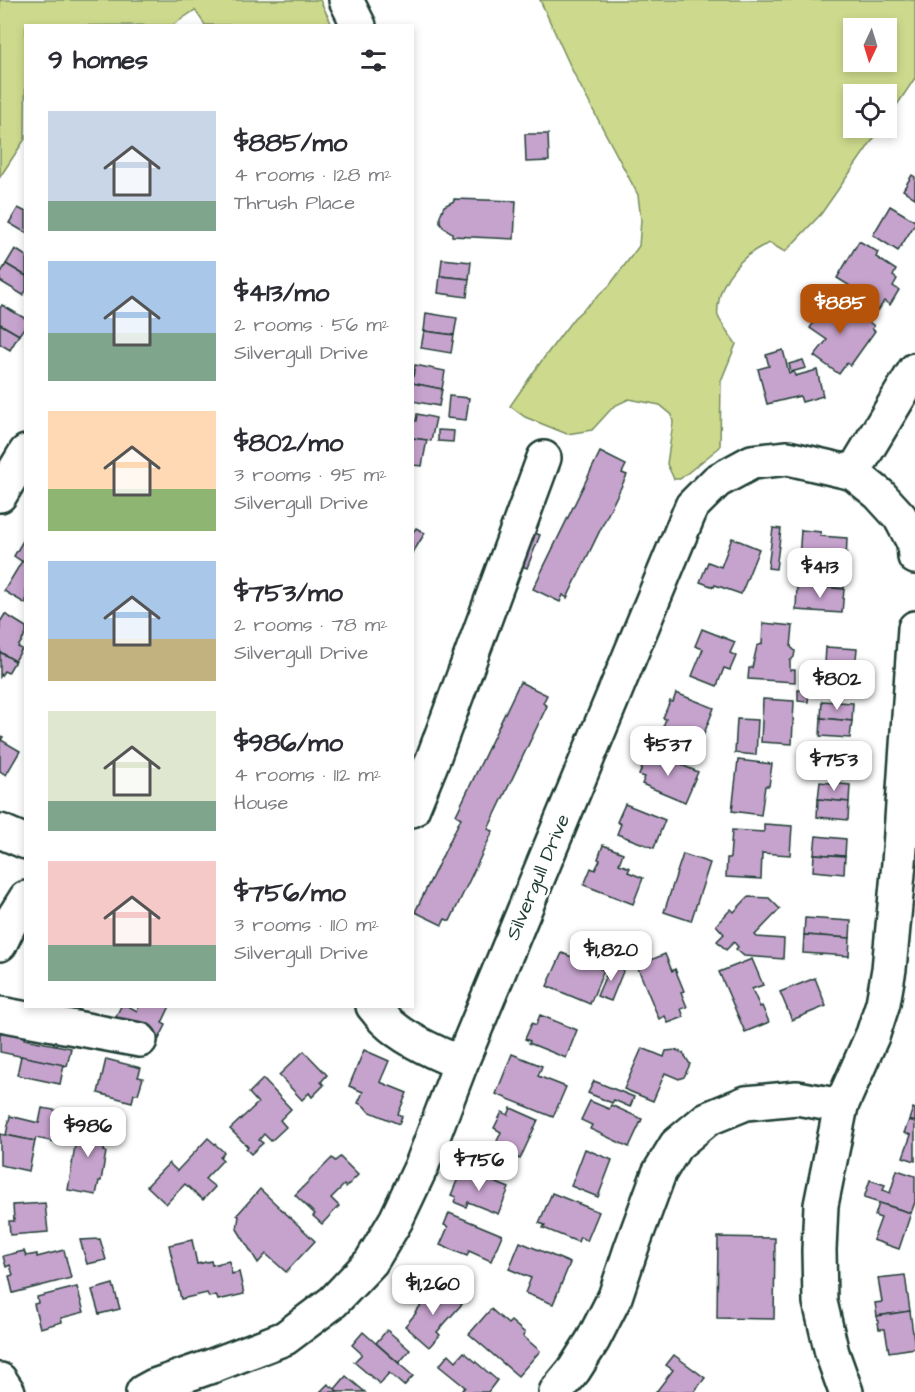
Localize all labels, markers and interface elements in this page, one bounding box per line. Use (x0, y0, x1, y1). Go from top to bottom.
north arrow (843, 18, 897, 72)
map controls (843, 18, 897, 138)
text: 9 homes (48, 42, 148, 78)
icon: filters (357, 44, 390, 77)
button: locate (843, 84, 897, 138)
text: $885/mo (234, 125, 347, 161)
icon: home (96, 135, 168, 207)
text: 4 rooms · 128 m² (234, 161, 392, 189)
text: Thrush Place (234, 189, 355, 217)
text: $413/mo (234, 275, 329, 311)
pin: $885 (804, 284, 876, 335)
icon: home (96, 285, 168, 357)
text: $885 (814, 289, 866, 317)
text: 2 rooms · 56 m² (234, 311, 389, 339)
text: Silvergull Drive (234, 339, 368, 367)
text: $802/mo (234, 425, 343, 461)
icon: home (96, 435, 168, 507)
text: 3 rooms · 95 m² (234, 461, 387, 489)
text: Silvergull Drive (234, 489, 368, 517)
pin: $413 (784, 548, 856, 599)
text: $413 (801, 553, 839, 581)
text: $753/mo (234, 575, 343, 611)
icon: home (96, 585, 168, 657)
text: 2 rooms · 78 m² (234, 611, 388, 639)
text: Silvergull Drive (234, 639, 368, 667)
pin: $802 (801, 660, 873, 711)
text: $802 (813, 665, 861, 693)
text: $986/mo (234, 725, 343, 761)
pin: $537 (632, 726, 704, 777)
text: $537 (644, 731, 692, 759)
icon: home (96, 735, 168, 807)
pin: $753 (798, 741, 870, 792)
text: $753 (810, 746, 858, 774)
text: 4 rooms · 112 m² (234, 761, 381, 789)
text: House (234, 789, 288, 817)
street label: Silvergull Drive (499, 810, 578, 945)
text: $756/mo (234, 875, 346, 911)
icon: home (96, 885, 168, 957)
text: 3 rooms · 110 m² (234, 911, 379, 939)
pin: $1,820 (562, 931, 660, 982)
text: $1,820 (584, 936, 638, 964)
text: Silvergull Drive (234, 939, 368, 967)
pin: $986 (52, 1107, 124, 1158)
text: $986 (64, 1112, 112, 1140)
pin: $756 (443, 1141, 515, 1192)
text: $756 (454, 1146, 504, 1174)
pin: $1,260 (384, 1265, 482, 1316)
text: $1,260 (406, 1270, 460, 1298)

